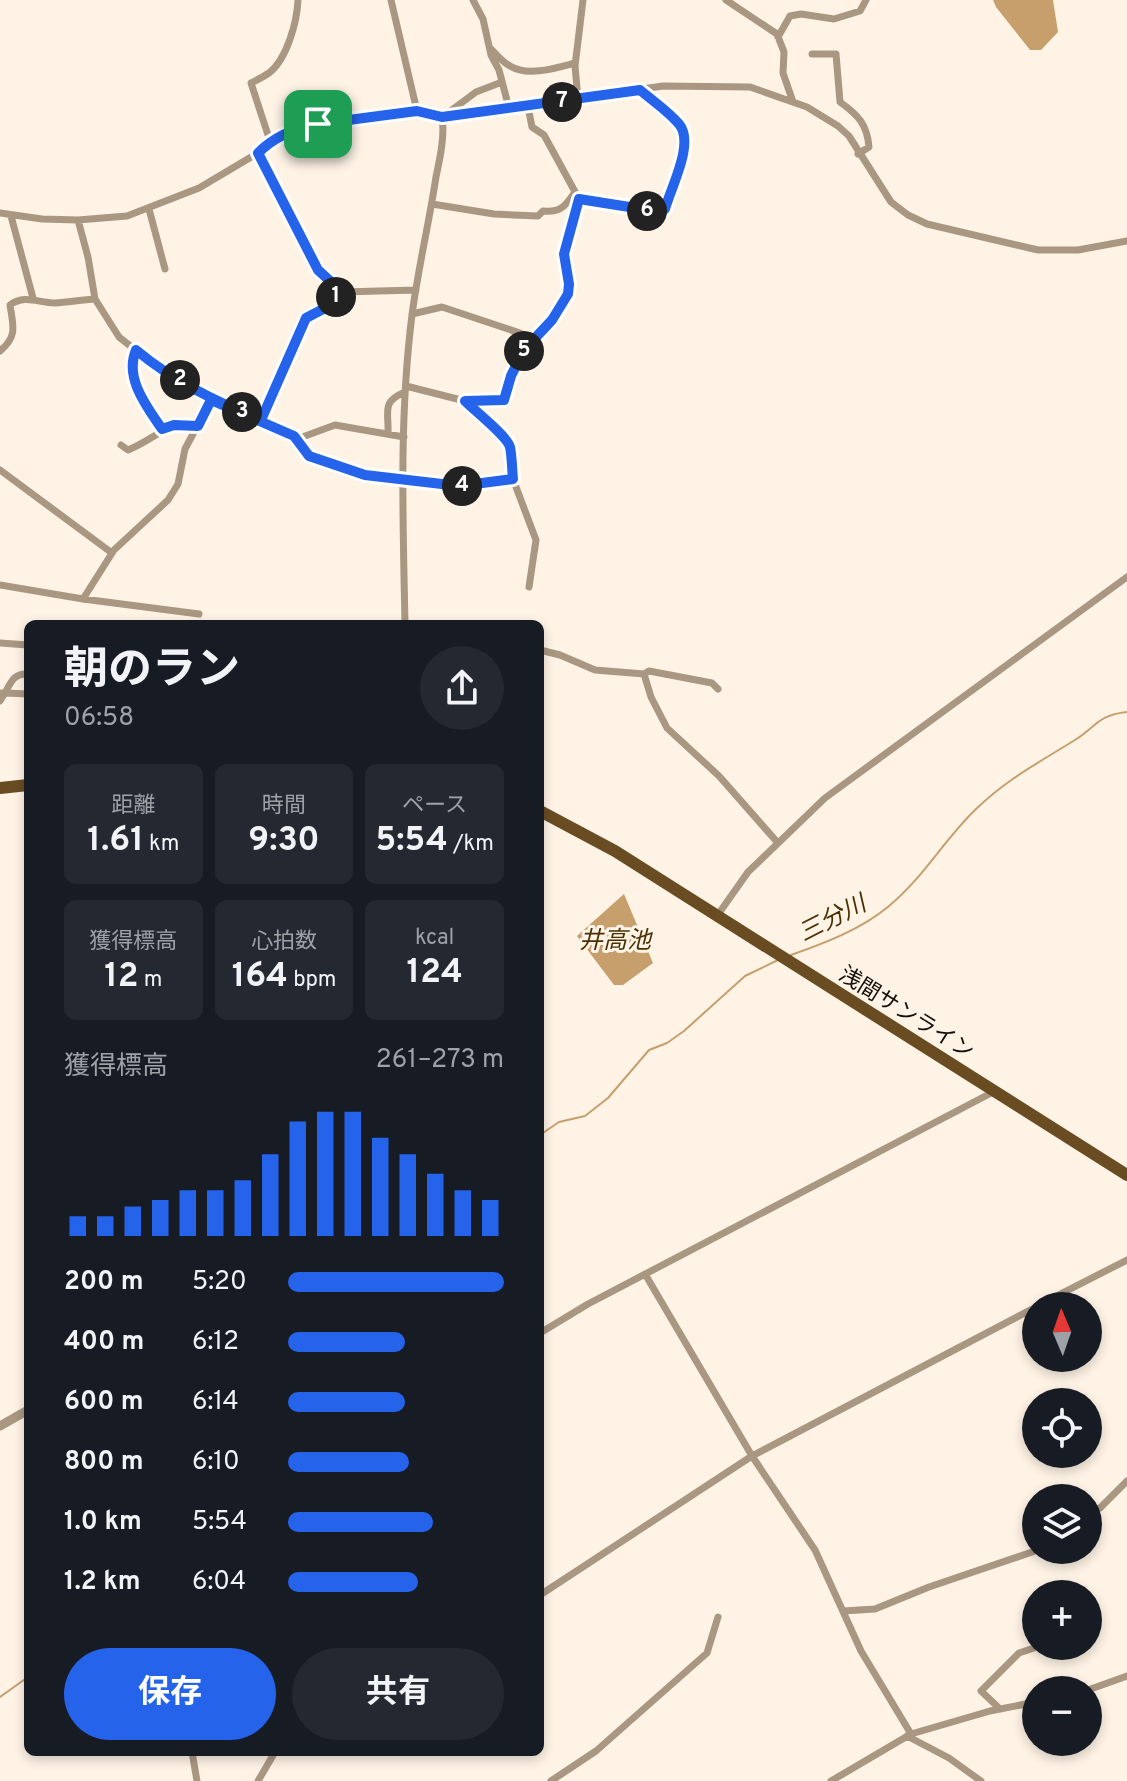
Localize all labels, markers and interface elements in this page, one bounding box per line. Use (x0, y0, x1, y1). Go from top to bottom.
pin: 7 (542, 82, 582, 122)
text: 7 (556, 88, 568, 115)
pin (284, 90, 352, 158)
icon: arrive (296, 102, 340, 146)
pin: 6 (627, 191, 667, 231)
text: 6 (640, 197, 654, 224)
pin: 1 (316, 277, 356, 317)
text: 1 (332, 283, 340, 310)
pin: 5 (504, 331, 544, 371)
text: 5 (517, 337, 531, 364)
pin: 2 (160, 360, 200, 400)
text: 2 (173, 366, 187, 393)
pin: 3 (222, 392, 262, 432)
text: 3 (235, 398, 249, 425)
pin: 4 (442, 466, 482, 506)
text: 4 (455, 472, 469, 499)
text: 朝のラン (64, 644, 240, 700)
button: share (420, 646, 504, 730)
text: 06:58 (64, 702, 134, 735)
text: 距離 (111, 793, 155, 820)
text: 時間 (262, 793, 306, 820)
text: ペース (402, 793, 467, 820)
text: 1.61 (87, 820, 144, 863)
text: 9:30 (248, 820, 320, 863)
text: 5:54 (375, 820, 448, 863)
text: km (144, 831, 179, 858)
text: /km (448, 831, 494, 858)
water label: 三分川 (794, 889, 874, 949)
text: kcal (415, 925, 454, 952)
water label: 井高池 (579, 927, 653, 957)
text: 獲得標高 (89, 929, 177, 956)
text: 心拍数 (251, 929, 317, 956)
text: 124 (407, 952, 463, 995)
text: 12 (104, 956, 139, 999)
text: 164 (232, 956, 288, 999)
street label: 浅間サンライン (833, 962, 978, 1066)
text: m (139, 967, 162, 994)
text: bpm (288, 967, 336, 994)
text: 261–273 m (376, 1044, 504, 1077)
text: 獲得標高 (64, 1051, 168, 1084)
text: 200 m (64, 1266, 143, 1299)
text: 5:20 (192, 1266, 247, 1299)
north arrow (1022, 1292, 1102, 1372)
map controls (1022, 1292, 1102, 1756)
text: 400 m (64, 1326, 144, 1359)
text: 6:12 (192, 1326, 239, 1359)
text: 600 m (64, 1386, 144, 1419)
text: 6:14 (192, 1386, 239, 1419)
button: locate (1022, 1388, 1102, 1468)
text: 800 m (64, 1446, 144, 1479)
text: 6:10 (192, 1446, 240, 1479)
button: layers (1022, 1484, 1102, 1564)
text: 1.0 km (64, 1506, 142, 1539)
text: 5:54 (192, 1506, 247, 1539)
text: 1.2 km (64, 1566, 141, 1599)
text: 6:04 (192, 1566, 246, 1599)
button: + (1022, 1580, 1102, 1660)
button: 保存 (64, 1648, 276, 1740)
button: 共有 (292, 1648, 504, 1740)
button: − (1022, 1676, 1102, 1756)

